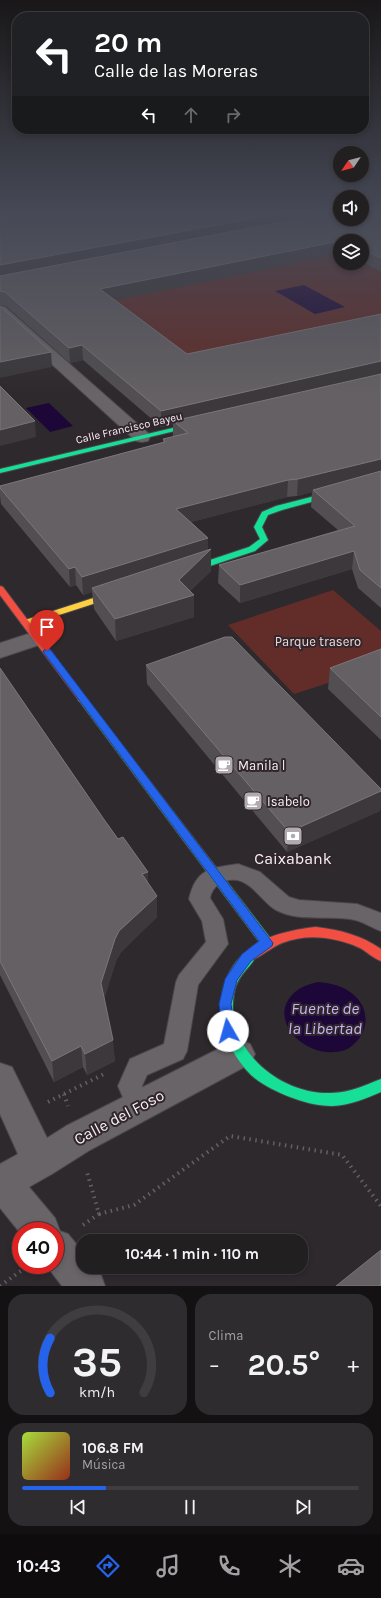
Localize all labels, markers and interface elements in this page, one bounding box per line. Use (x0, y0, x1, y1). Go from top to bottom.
text: 20 m (94, 26, 162, 59)
icon: left (28, 28, 80, 80)
text: Calle de las Moreras (94, 60, 258, 82)
icon: left (138, 104, 160, 126)
icon: ahead (180, 104, 202, 126)
icon: right (222, 104, 244, 126)
north arrow (333, 146, 369, 182)
map controls (333, 146, 369, 270)
button: sound (333, 190, 369, 226)
button: layers (333, 234, 369, 270)
street label: Calle Francisco Bayeu (74, 409, 184, 447)
pin (30, 610, 64, 651)
icon: arrive (36, 616, 58, 638)
park label: Parque trasero (275, 634, 361, 650)
cafe icon: Manila l (213, 754, 235, 776)
place label: Manila l (238, 758, 285, 773)
cafe icon: Isabelo (242, 790, 264, 812)
place label: Isabelo (267, 794, 310, 809)
bank icon: Caixabank (282, 825, 304, 847)
place label: Caixabank (254, 849, 332, 868)
water label: Fuente de la Libertad (288, 998, 362, 1038)
position arrow (207, 1010, 249, 1052)
street label: Calle del Foso (71, 1085, 167, 1149)
speed limit sign: 40 (12, 1222, 64, 1274)
text: 10:44 · 1 min · 110 m (125, 1245, 259, 1263)
text: Clima (209, 1328, 243, 1343)
text: 35 (72, 1337, 122, 1385)
text: 20.5° (247, 1347, 320, 1383)
text: − (209, 1352, 220, 1378)
text: + (347, 1352, 359, 1378)
text: km/h (79, 1383, 115, 1400)
text: 106.8 FM (82, 1439, 144, 1457)
text: Música (82, 1457, 125, 1472)
icon: previous (67, 1496, 89, 1518)
icon: pause (179, 1496, 201, 1518)
icon: next (292, 1496, 314, 1518)
icon: directions (94, 1552, 122, 1580)
icon: music (154, 1552, 182, 1580)
icon: phone (215, 1552, 243, 1580)
icon: climate (276, 1552, 304, 1580)
icon: car (337, 1552, 365, 1580)
text: 10:43 (16, 1555, 61, 1577)

